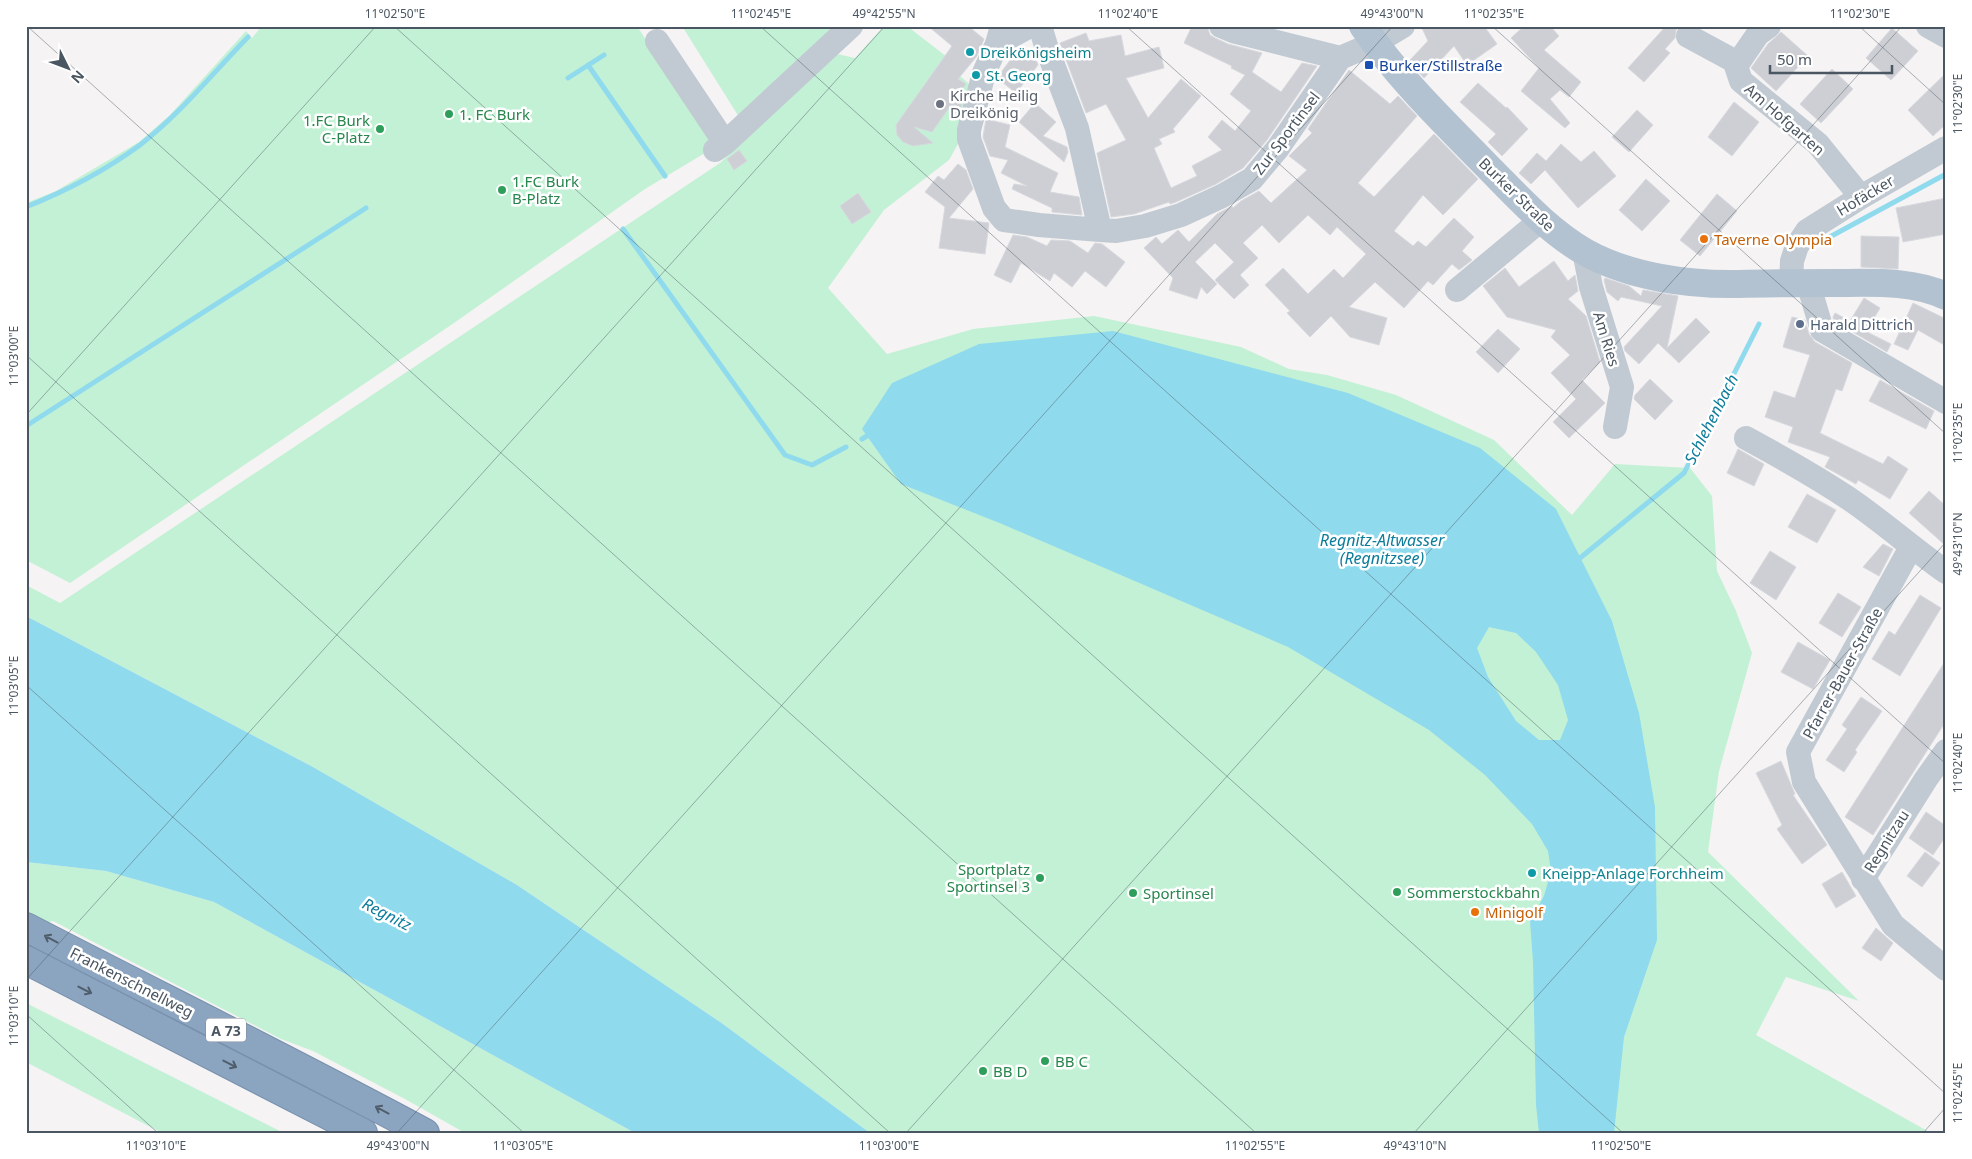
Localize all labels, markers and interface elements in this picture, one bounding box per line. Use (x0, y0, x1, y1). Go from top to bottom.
text: 11°02'50"E (365, 5, 425, 22)
text: 11°02'45"E (731, 5, 791, 22)
text: 49°42'55"N (852, 5, 916, 22)
text: 11°02'40"E (1098, 5, 1158, 22)
text: 49°43'00"N (1360, 5, 1424, 22)
text: 11°02'35"E (1464, 5, 1524, 22)
text: 11°02'30"E (1830, 5, 1890, 22)
north arrow (42, 42, 92, 92)
place label: Dreikönigsheim (980, 42, 1091, 62)
scale bar (1770, 42, 1892, 74)
marker: Dreikönigsheim (964, 46, 976, 58)
text: 50 m (1777, 49, 1812, 69)
place label: Burker/Stillstraße (1379, 55, 1503, 75)
marker: Burker/Stillstraße (1363, 59, 1375, 71)
place label: St. Georg (986, 65, 1051, 85)
text: N (67, 66, 89, 88)
marker: St. Georg (970, 69, 982, 81)
text: 11°02'30"E (1949, 74, 1966, 134)
street label: Am Hofgarten (1741, 79, 1829, 159)
place label: Kirche Heilig Dreikönig (950, 85, 1038, 122)
street label: Zur Sportinsel (1248, 88, 1324, 178)
marker: Kirche Heilig Dreikönig (934, 98, 946, 110)
place label: 1. FC Burk (459, 104, 530, 124)
marker: 1. FC Burk (443, 108, 455, 120)
place label: 1.FC Burk C-Platz (303, 110, 370, 147)
marker: 1.FC Burk C-Platz (374, 123, 386, 135)
street label: Burker Straße (1475, 153, 1559, 235)
street label: Hofäcker (1833, 170, 1897, 220)
place label: 1.FC Burk B-Platz (512, 171, 579, 208)
marker: 1.FC Burk B-Platz (496, 184, 508, 196)
place label: Taverne Olympia (1714, 229, 1832, 249)
marker: Taverne Olympia (1698, 233, 1710, 245)
street label: Am Ries (1589, 309, 1625, 369)
place label: Harald Dittrich (1810, 314, 1913, 334)
marker: Harald Dittrich (1794, 318, 1806, 330)
text: 11°03'00"E (5, 326, 22, 386)
water label: Schlehenbach (1679, 370, 1743, 468)
text: 11°02'35"E (1949, 403, 1966, 463)
text: 49°43'10"N (1949, 512, 1966, 576)
water label: Regnitz-Altwasser (Regnitzsee) (1320, 529, 1445, 569)
street label: Pfarrer-Bauer-Straße (1798, 604, 1886, 742)
text: 11°03'05"E (5, 656, 22, 716)
text: 11°02'40"E (1949, 733, 1966, 793)
street label: Regnitzau (1859, 806, 1913, 876)
place label: Sportplatz Sportinsel 3 (947, 859, 1030, 896)
place label: Kneipp-Anlage Forchheim (1542, 863, 1724, 883)
marker: Kneipp-Anlage Forchheim (1526, 867, 1538, 879)
marker: Sportplatz Sportinsel 3 (1034, 872, 1046, 884)
place label: Sommerstockbahn (1407, 882, 1540, 902)
place label: Sportinsel (1143, 883, 1214, 903)
marker: Sommerstockbahn (1391, 886, 1403, 898)
marker: Sportinsel (1127, 887, 1139, 899)
water label: Regnitz (359, 892, 416, 936)
place label: Minigolf (1485, 902, 1544, 922)
marker: Minigolf (1469, 906, 1481, 918)
one-way arrow (44, 934, 58, 944)
street label: Frankenschnellweg (67, 942, 197, 1022)
text: 11°03'10"E (5, 986, 22, 1046)
one-way arrow (77, 986, 92, 995)
road number: A 73 (206, 1018, 246, 1042)
place label: BB C (1055, 1051, 1088, 1071)
marker: BB C (1039, 1055, 1051, 1067)
one-way arrow (222, 1060, 237, 1069)
place label: BB D (993, 1061, 1027, 1081)
text: 11°02'45"E (1949, 1063, 1966, 1123)
marker: BB D (977, 1065, 989, 1077)
one-way arrow (375, 1105, 390, 1114)
text: 11°03'10"E (126, 1137, 186, 1154)
text: 49°43'00"N (366, 1137, 430, 1154)
text: 11°03'05"E (493, 1137, 553, 1154)
text: 11°03'00"E (859, 1137, 919, 1154)
text: 11°02'55"E (1225, 1137, 1285, 1154)
text: 49°43'10"N (1383, 1137, 1447, 1154)
text: 11°02'50"E (1591, 1137, 1651, 1154)

